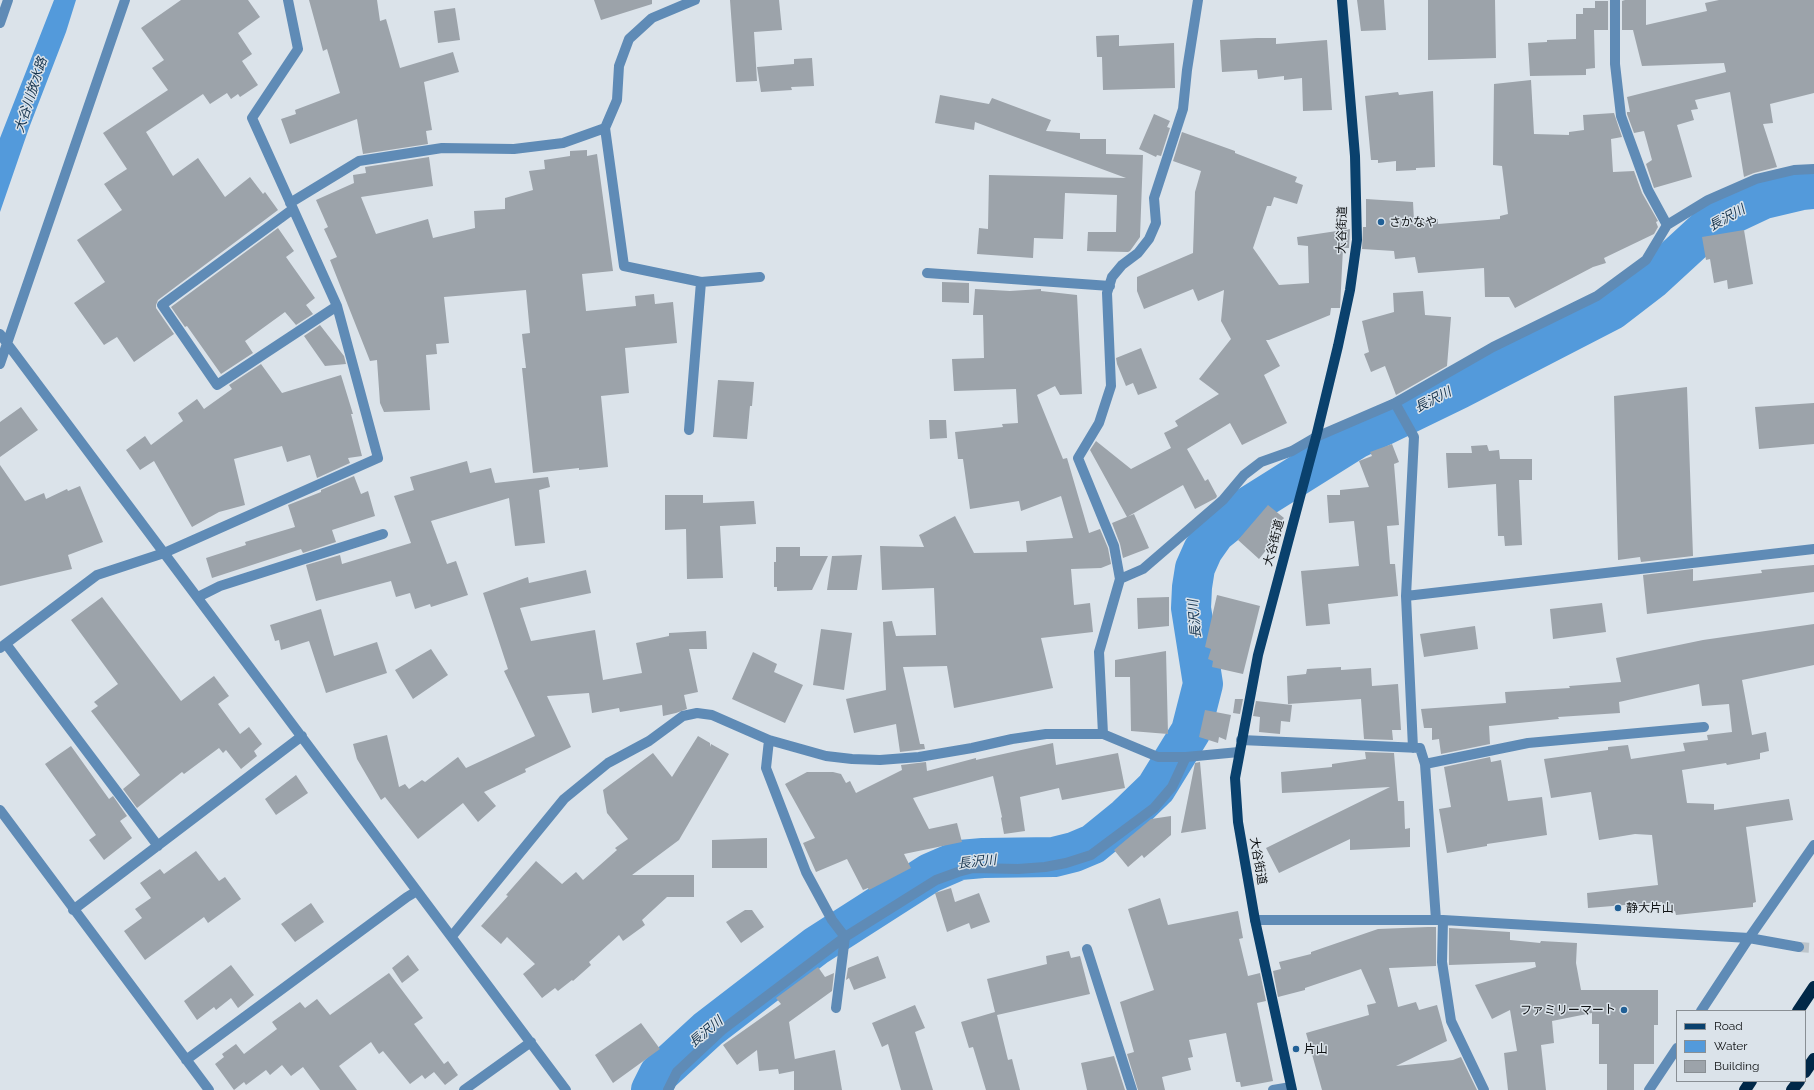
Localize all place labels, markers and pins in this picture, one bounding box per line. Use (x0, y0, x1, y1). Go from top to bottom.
place label: さかなや (1389, 215, 1437, 229)
marker: さかなや (1376, 217, 1386, 227)
place label: 静大片山 (1626, 901, 1674, 915)
marker: 静大片山 (1613, 903, 1623, 913)
place label: ファミリーマート (1520, 1003, 1616, 1017)
marker: ファミリーマート (1619, 1005, 1629, 1015)
place label: 片山 (1304, 1042, 1328, 1056)
marker: 片山 (1291, 1044, 1301, 1054)

